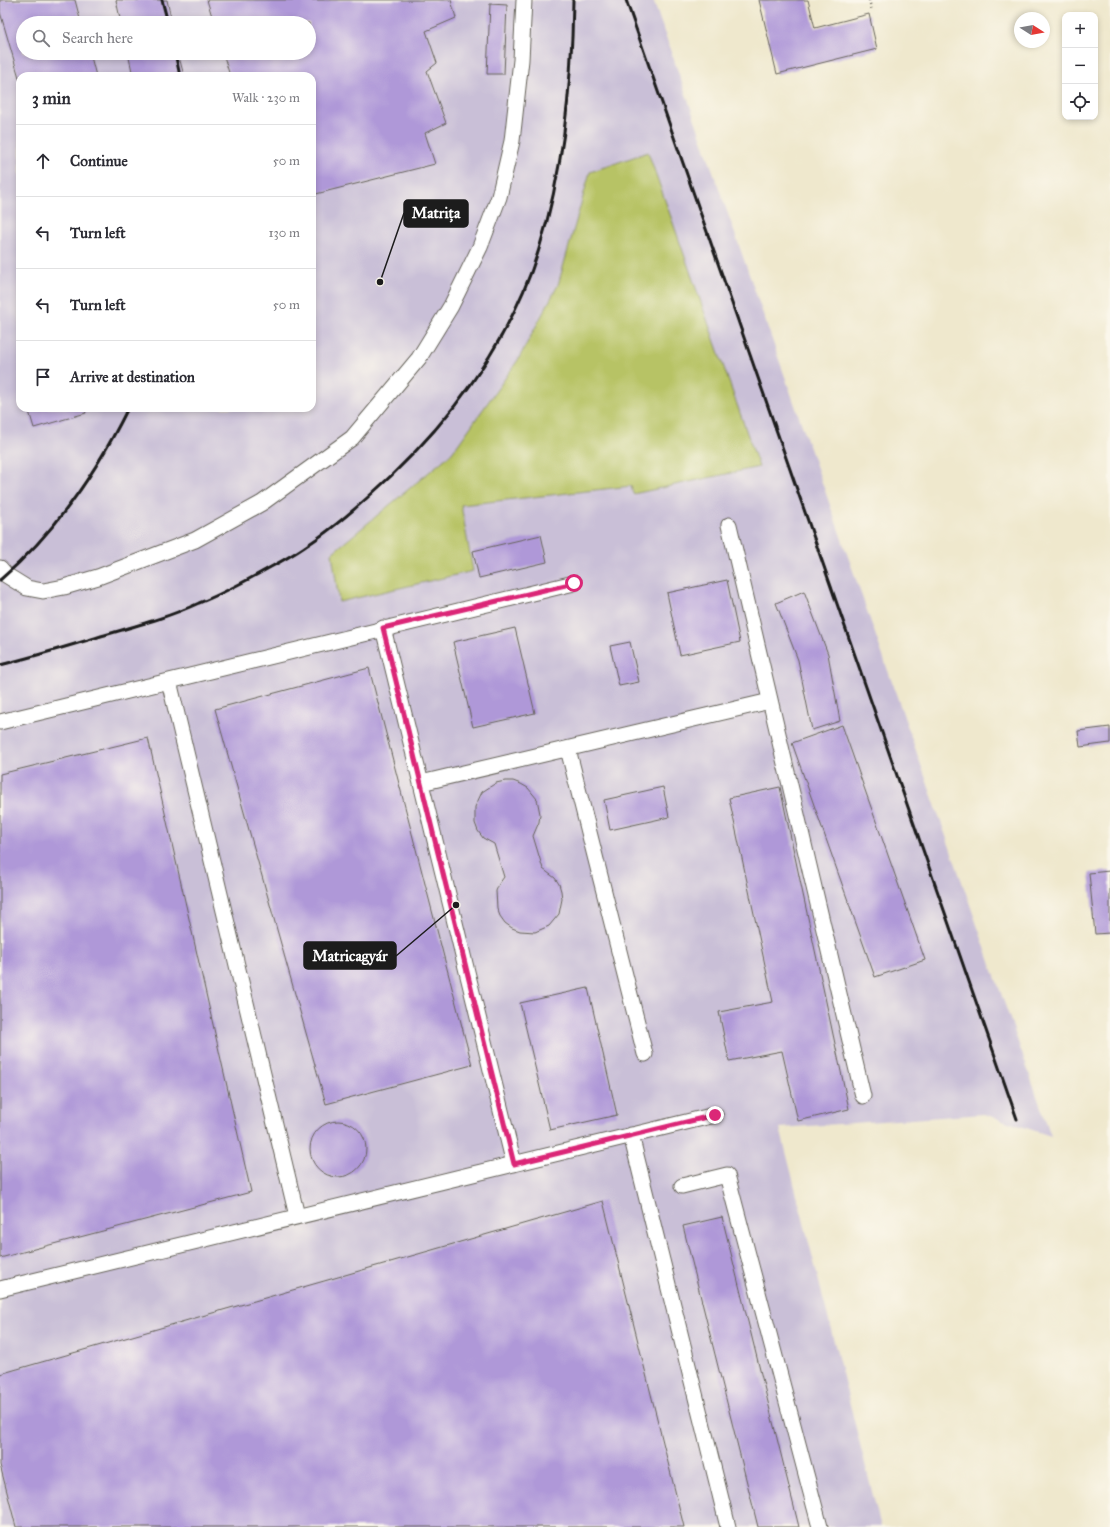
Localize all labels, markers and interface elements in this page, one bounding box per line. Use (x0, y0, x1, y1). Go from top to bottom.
north arrow (1014, 12, 1050, 48)
map controls (1062, 12, 1098, 120)
button: + (1062, 12, 1098, 48)
search box (16, 16, 316, 60)
icon: search (30, 27, 52, 49)
text: Search here (62, 29, 133, 47)
button: − (1062, 48, 1098, 84)
button: locate (1062, 84, 1098, 120)
text: 3 min (32, 88, 71, 109)
text: Walk · 230 m (232, 90, 300, 106)
icon: ahead (32, 150, 54, 172)
text: Continue (70, 152, 128, 170)
text: 50 m (273, 153, 300, 169)
callout: Matrița (404, 200, 468, 227)
text: Matrița (412, 204, 461, 223)
icon: left (32, 222, 54, 244)
text: Turn left (70, 224, 126, 242)
text: 130 m (268, 225, 300, 241)
icon: left (32, 294, 54, 316)
text: Turn left (70, 296, 126, 314)
text: 50 m (273, 297, 300, 313)
icon: arrive (32, 366, 54, 388)
text: Arrive at destination (70, 368, 195, 386)
route start (565, 574, 583, 592)
callout: Matricagyár (304, 942, 396, 969)
text: Matricagyár (312, 947, 388, 966)
route end (706, 1106, 724, 1124)

